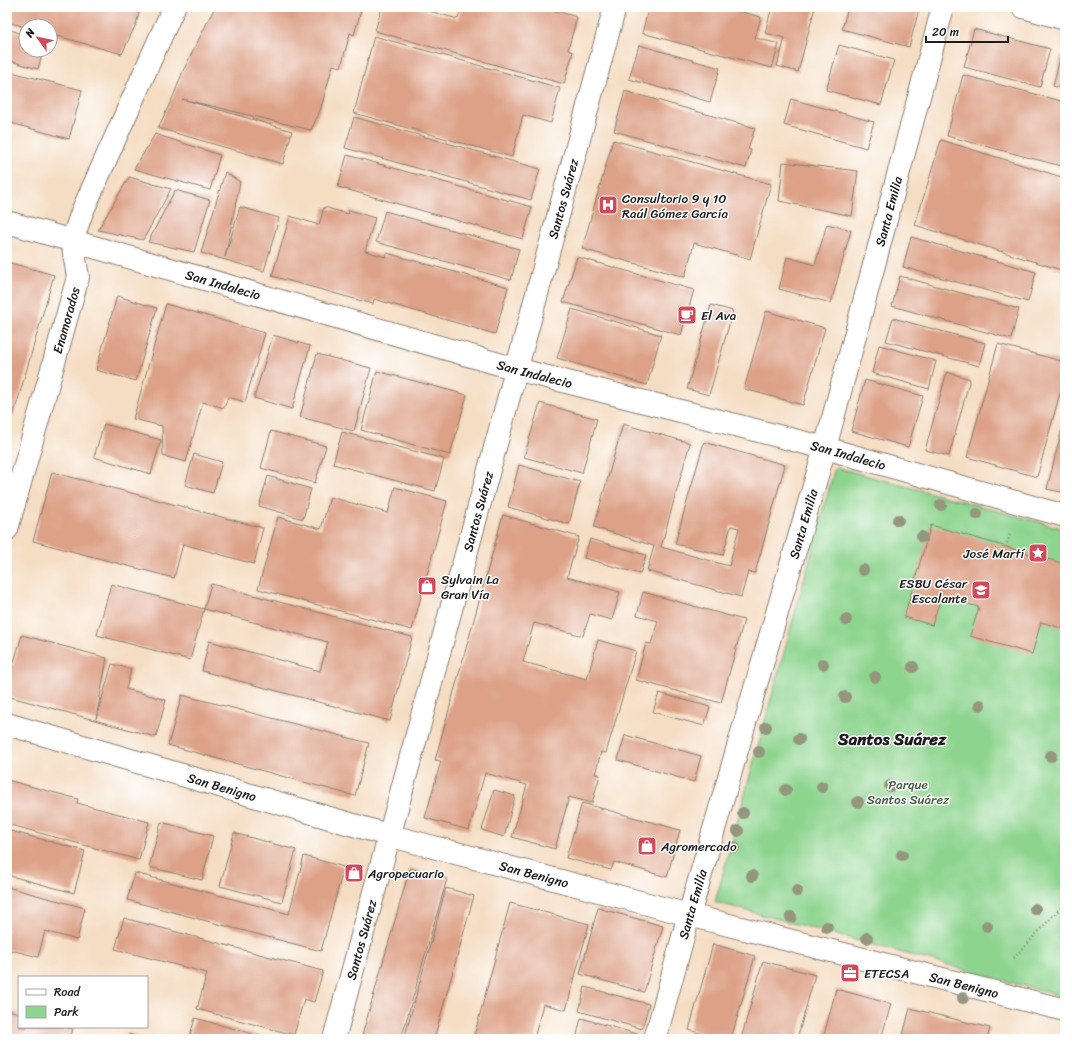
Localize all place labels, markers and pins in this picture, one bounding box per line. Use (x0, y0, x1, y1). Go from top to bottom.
place label: Consultorio 9 y 10 Raúl Gómez García (622, 187, 728, 225)
hospital icon: Consultorio 9 y 10 Raúl Gómez García (597, 194, 619, 216)
cafe icon: El Ava (676, 304, 698, 326)
place label: El Ava (701, 304, 737, 327)
place label: José Martí (962, 542, 1025, 565)
place icon: José Martí (1027, 542, 1049, 564)
place label: Sylvain La Gran Vía (441, 568, 499, 606)
place label: ESBU César Escalante (899, 572, 968, 610)
shop icon: Sylvain La Gran Vía (416, 575, 438, 597)
school or university icon: ESBU César Escalante (970, 579, 992, 601)
shop icon: Agromercado (636, 835, 658, 857)
place label: Agromercado (660, 835, 737, 858)
shop icon: Agropecuario (343, 862, 365, 884)
place label: Agropecuario (367, 862, 444, 885)
office icon: ETECSA (839, 962, 861, 984)
place label: ETECSA (864, 962, 909, 985)

